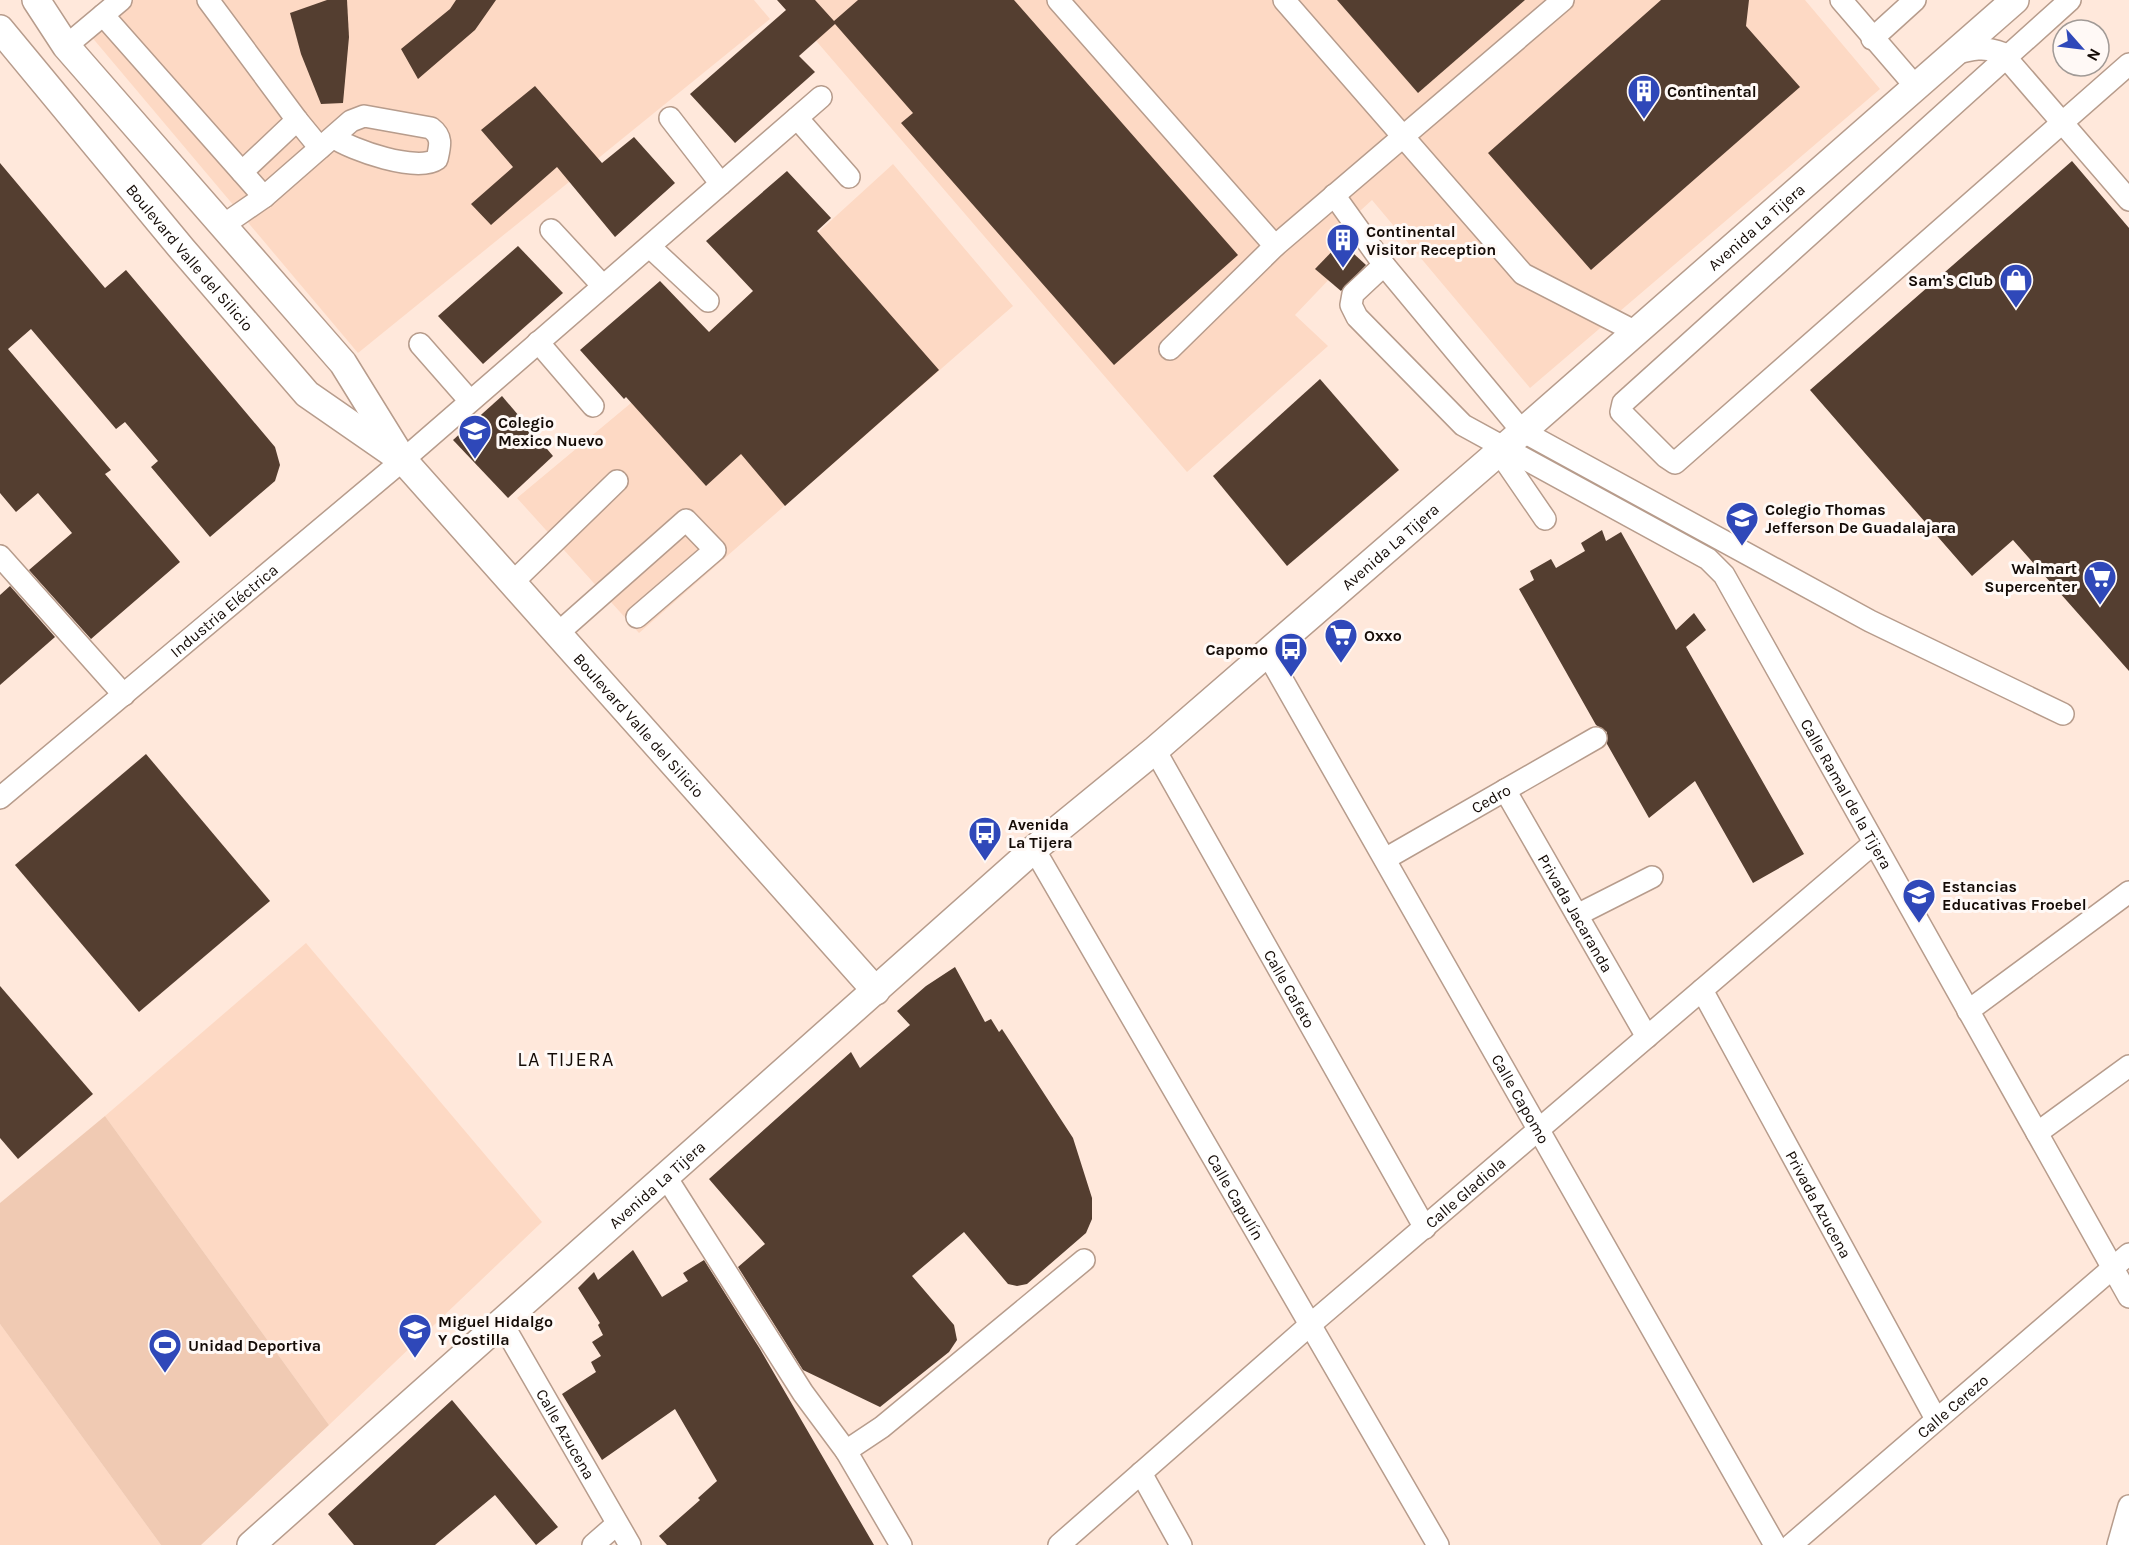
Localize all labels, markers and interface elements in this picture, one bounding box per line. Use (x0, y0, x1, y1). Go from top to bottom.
north arrow (2051, 18, 2111, 78)
text: N (2083, 45, 2105, 64)
building icon: Continental (1626, 73, 1662, 120)
place label: Continental (1667, 82, 1757, 101)
street label: Boulevard Valle del Silicio (122, 180, 257, 335)
street label: Avenida La Tijera (1704, 180, 1809, 275)
building icon: Continental Visitor Reception (1325, 222, 1361, 269)
place label: Continental Visitor Reception (1366, 222, 1496, 259)
shop icon: Sam's Club (1998, 262, 2034, 309)
place label: Sam's Club (1908, 271, 1993, 290)
school or university icon: Colegio Mexico Nuevo (457, 413, 493, 460)
place label: Colegio Mexico Nuevo (498, 413, 604, 450)
street label: Avenida La Tijera (1338, 499, 1443, 594)
school or university icon: Colegio Thomas Jefferson De Guadalajara (1724, 500, 1760, 547)
place label: Colegio Thomas Jefferson De Guadalajara (1765, 500, 1956, 537)
place label: Walmart Supercenter (1984, 559, 2078, 596)
supermarket icon: Walmart Supercenter (2082, 559, 2118, 606)
street label: Industria Eléctrica (166, 560, 282, 661)
supermarket icon: Oxxo (1323, 617, 1359, 664)
place label: Oxxo (1364, 626, 1402, 645)
bus stop icon: Capomo (1273, 631, 1309, 678)
place label: Capomo (1205, 640, 1268, 659)
street label: Boulevard Valle del Silicio (570, 649, 708, 802)
street label: Calle Ramal de la Tijera (1796, 715, 1896, 873)
street label: Cedro (1468, 780, 1514, 817)
bus stop icon: Avenida La Tijera (967, 815, 1003, 862)
place label: Avenida La Tijera (1008, 815, 1073, 852)
street label: Privada Jacaranda (1534, 851, 1617, 976)
school or university icon: Estancias Educativas Froebel (1901, 877, 1937, 924)
place label: Estancias Educativas Froebel (1942, 877, 2087, 914)
street label: Calle Cafeto (1260, 946, 1319, 1031)
district label: LA TIJERA (517, 1048, 615, 1071)
street label: Calle Capomo (1487, 1051, 1553, 1147)
street label: Avenida La Tijera (605, 1137, 709, 1232)
street label: Privada Azucena (1781, 1147, 1855, 1262)
street label: Calle Capulín (1203, 1151, 1268, 1243)
street label: Calle Gladiola (1422, 1153, 1510, 1232)
school or university icon: Miguel Hidalgo Y Costilla (397, 1312, 433, 1359)
place label: Miguel Hidalgo Y Costilla (438, 1312, 553, 1349)
sports icon: Unidad Deportiva (147, 1327, 183, 1374)
place label: Unidad Deportiva (188, 1336, 321, 1355)
street label: Calle Cerezo (1913, 1370, 1992, 1442)
street label: Calle Azucena (532, 1386, 599, 1483)

